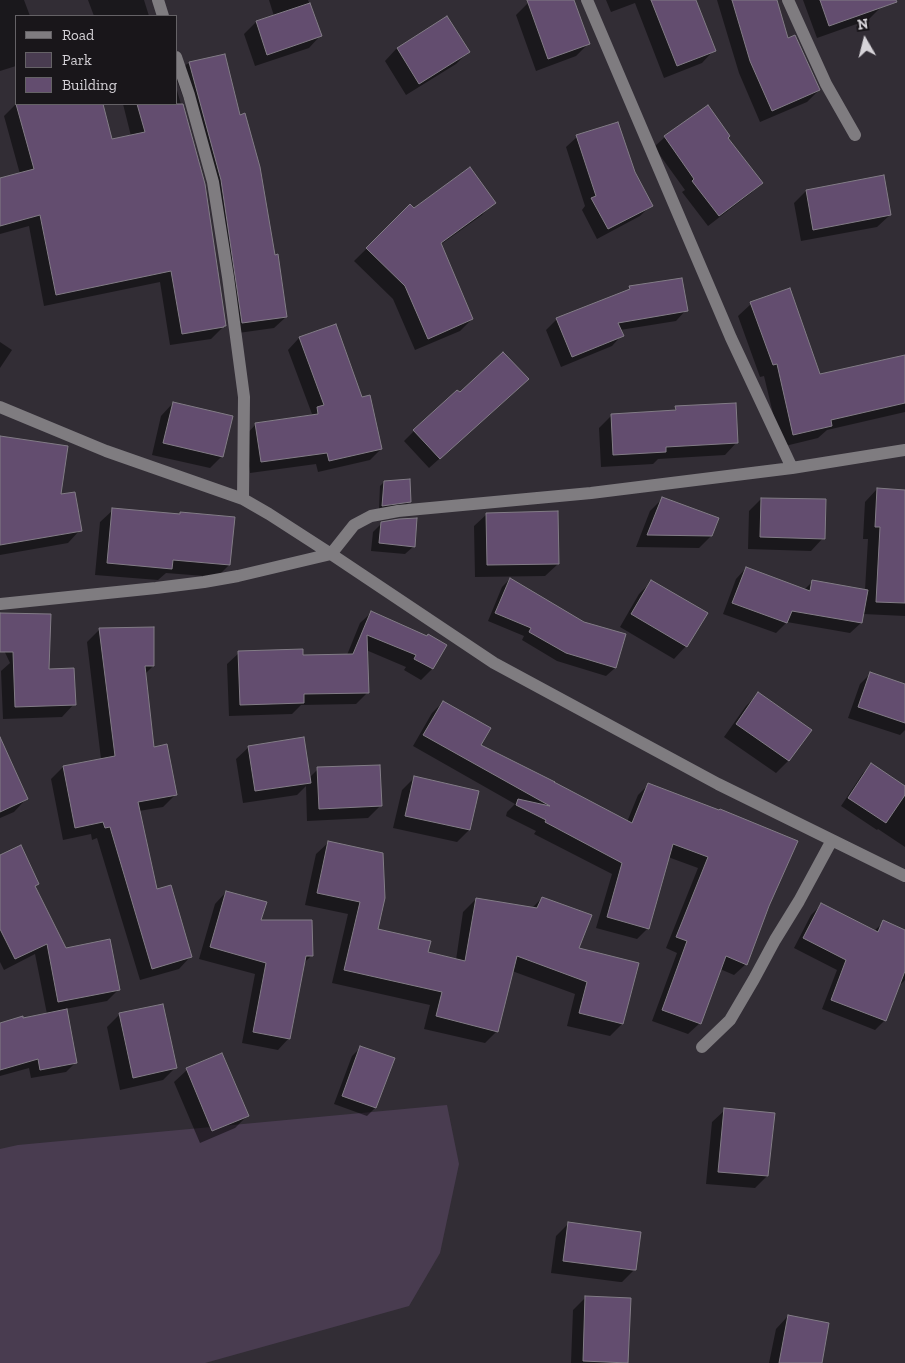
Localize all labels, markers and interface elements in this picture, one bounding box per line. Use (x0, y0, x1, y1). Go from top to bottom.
legend (15, 15, 178, 105)
north arrow (840, 15, 890, 65)
text: N (856, 15, 869, 34)
text: Road (62, 26, 94, 44)
text: Park (62, 51, 92, 69)
text: Building (62, 76, 117, 94)

